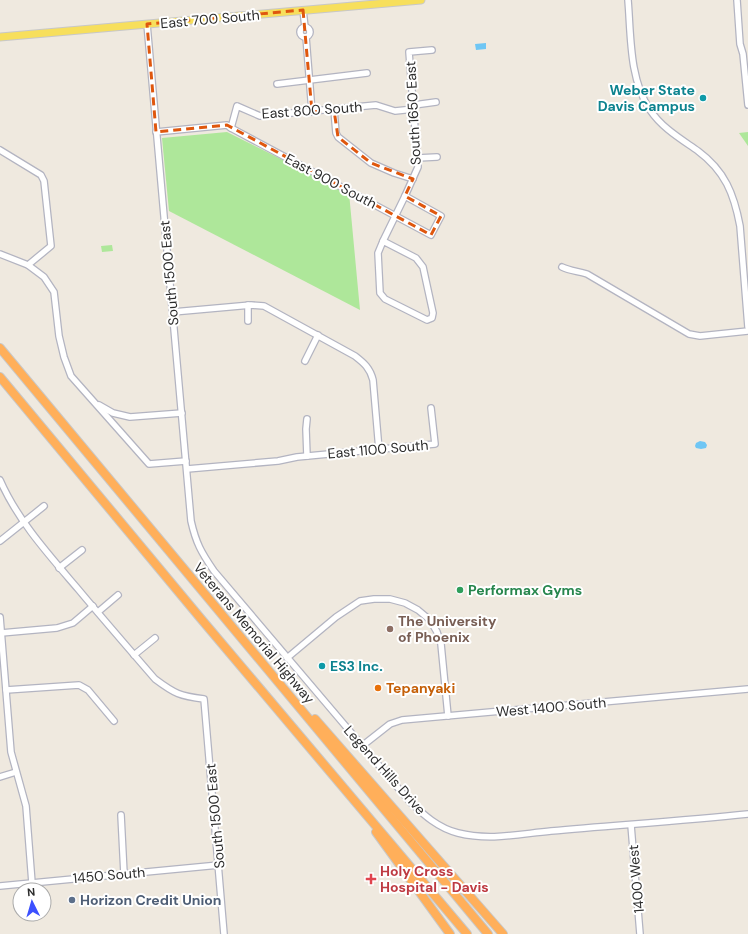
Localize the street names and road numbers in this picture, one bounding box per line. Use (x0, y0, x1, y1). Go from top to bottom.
street label: East 700 South (160, 6, 260, 32)
street label: South 1650 East (401, 61, 425, 165)
street label: East 800 South (261, 98, 363, 122)
street label: East 900 South (282, 149, 380, 213)
street label: South 1500 East (155, 220, 183, 326)
street label: East 1100 South (327, 436, 429, 462)
street label: Veterans Memorial Highway (190, 559, 319, 707)
street label: West 1400 South (495, 693, 607, 721)
street label: Legend Hills Drive (340, 722, 430, 818)
street label: South 1500 East (201, 763, 229, 869)
street label: 1400 West (624, 844, 648, 914)
street label: 1450 South (72, 863, 146, 887)

